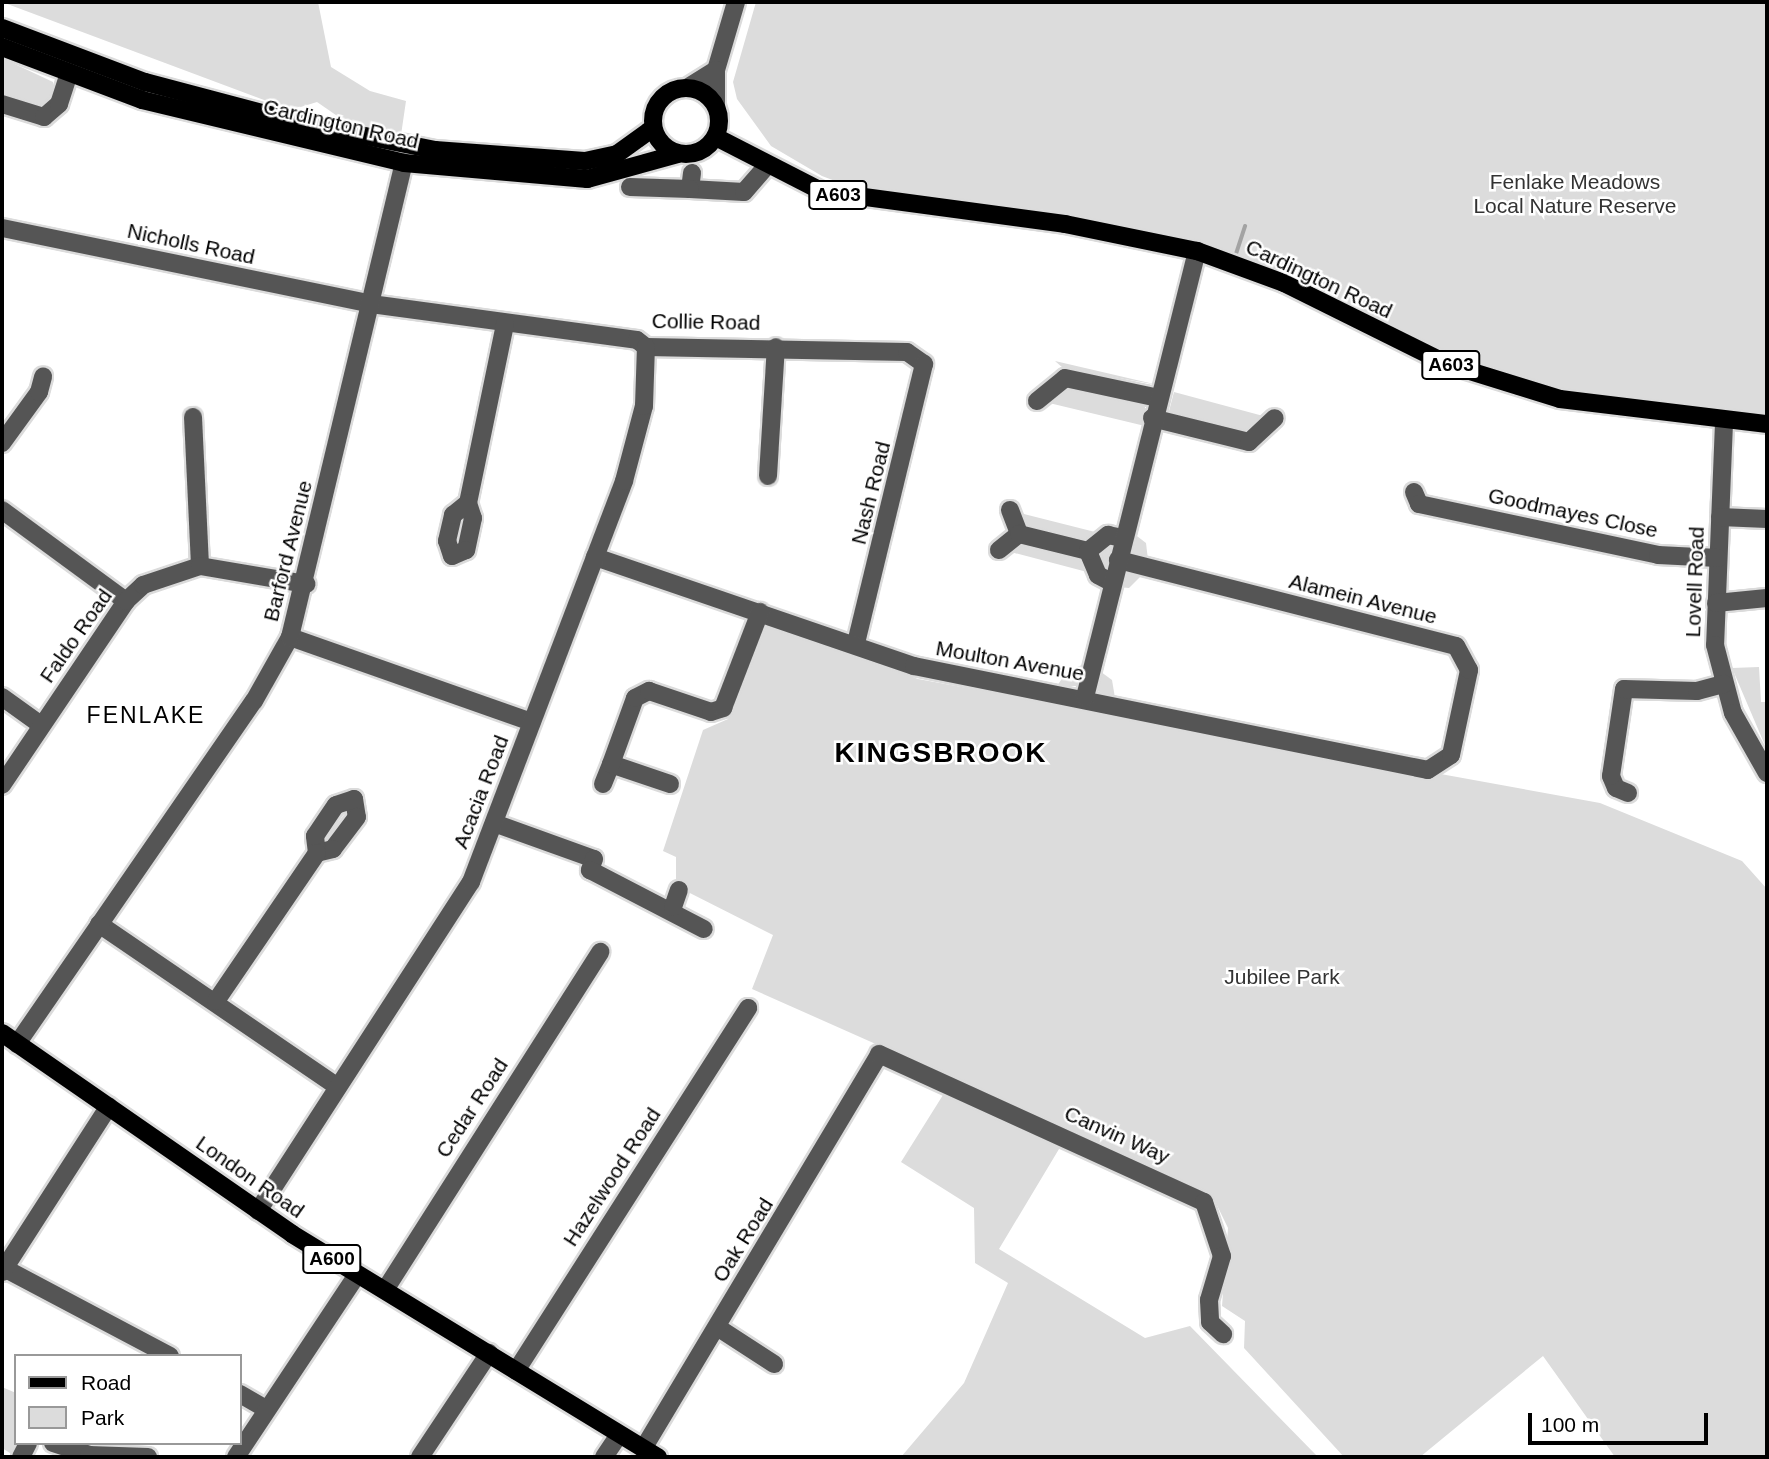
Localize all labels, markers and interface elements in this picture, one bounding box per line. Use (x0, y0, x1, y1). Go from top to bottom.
street label: Cardington Road (261, 94, 421, 154)
park label: Fenlake Meadows Local Nature Reserve (1473, 169, 1677, 219)
road number: A603 (808, 180, 868, 210)
street label: Nicholls Road (125, 218, 257, 270)
street label: Cardington Road (1242, 234, 1396, 324)
street label: Collie Road (652, 308, 760, 336)
road number: A603 (1421, 350, 1481, 380)
street label: Nash Road (846, 439, 896, 547)
street label: Barford Avenue (258, 477, 318, 625)
street label: Goodmayes Close (1486, 483, 1660, 543)
street label: Lovell Road (1680, 526, 1710, 638)
street label: Alamein Avenue (1286, 568, 1440, 630)
street label: Faldo Road (35, 584, 117, 688)
street label: Moulton Avenue (933, 635, 1087, 687)
district label: FENLAKE (87, 701, 205, 729)
street label: Acacia Road (448, 732, 514, 852)
district label: KINGSBROOK (836, 736, 1046, 770)
park label: Jubilee Park (1224, 964, 1340, 990)
street label: Cedar Road (431, 1054, 513, 1162)
street label: Canvin Way (1061, 1101, 1173, 1169)
street label: Hazelwood Road (558, 1103, 666, 1251)
street label: London Road (191, 1131, 309, 1223)
street label: Oak Road (707, 1193, 779, 1287)
road number: A600 (302, 1244, 362, 1274)
legend (14, 1354, 242, 1445)
text: Road (81, 1371, 131, 1394)
scale bar (1531, 1400, 1711, 1444)
text: Park (81, 1406, 124, 1429)
text: 100 m (1541, 1413, 1599, 1436)

